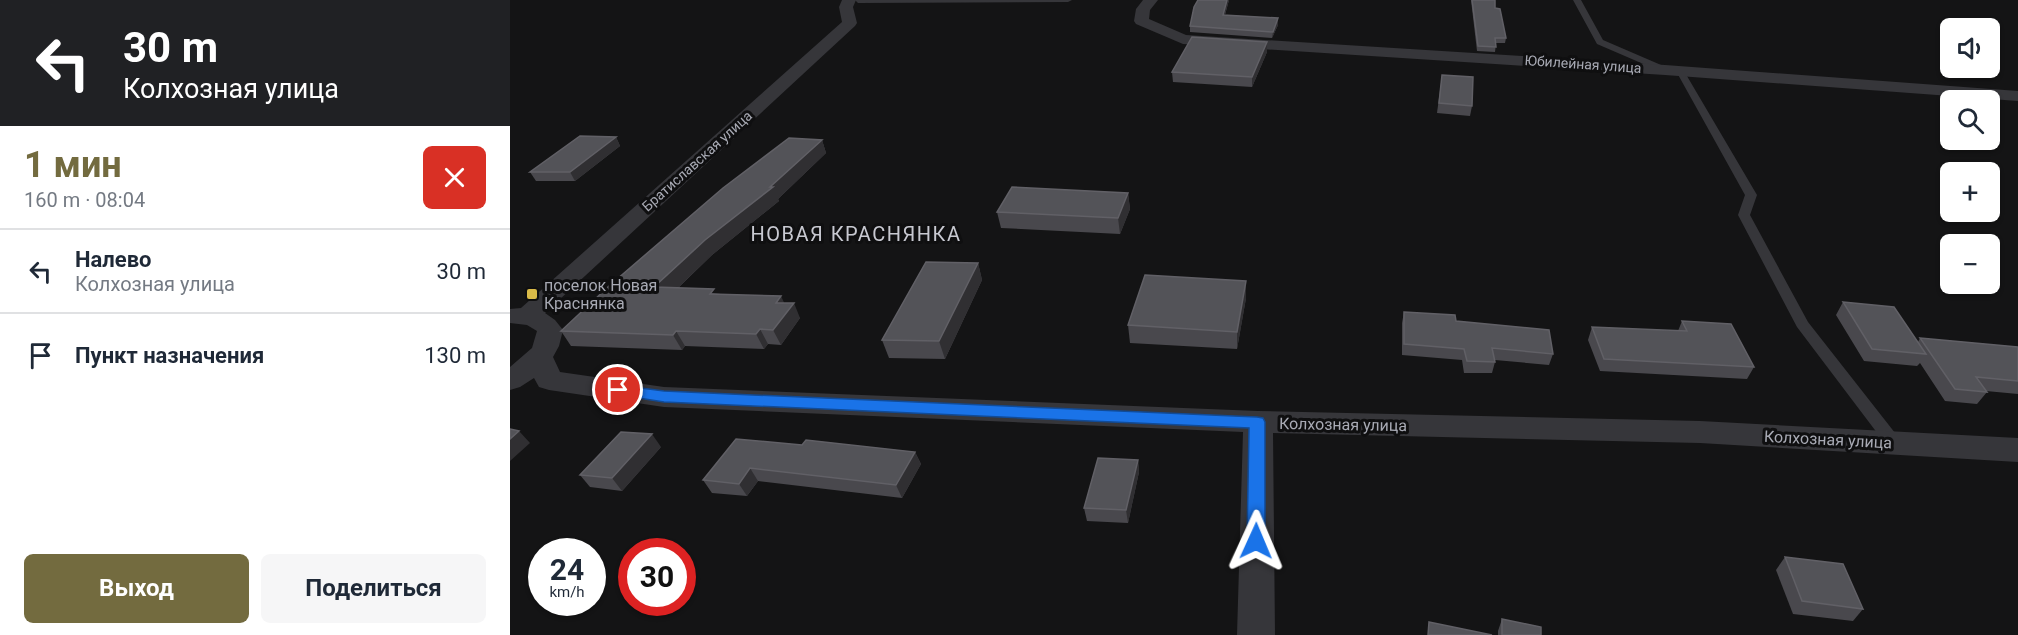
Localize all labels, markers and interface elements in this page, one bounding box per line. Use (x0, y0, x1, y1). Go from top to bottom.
map controls (1940, 18, 2000, 294)
button: sound (1940, 18, 2000, 78)
text: 30 m (123, 23, 218, 72)
icon: left (24, 24, 102, 102)
street label: Юбилейная улица (1524, 52, 1642, 76)
text: Колхозная улица (123, 73, 339, 105)
button: search (1940, 90, 2000, 150)
street label: Братиславская улица (639, 107, 755, 215)
text: 1 мин (24, 144, 122, 186)
button: close (423, 146, 486, 209)
button: + (1940, 162, 2000, 222)
text: 160 m · 08:04 (24, 188, 145, 212)
district label: НОВАЯ КРАСНЯНКА (751, 222, 961, 246)
button: − (1940, 234, 2000, 294)
text: Налево (75, 247, 152, 272)
icon: left (24, 255, 57, 288)
text: 30 m (437, 259, 486, 284)
text: Колхозная улица (75, 272, 235, 296)
place label: поселок Новая Краснянка (544, 276, 657, 313)
marker: поселок Новая Краснянка (525, 287, 539, 301)
icon: arrive (24, 339, 57, 372)
text: Пункт назначения (75, 343, 264, 368)
text: 130 m (424, 343, 486, 368)
pin (592, 364, 643, 415)
icon: arrive (601, 373, 634, 406)
street label: Колхозная улица (1279, 414, 1407, 435)
street label: Колхозная улица (1764, 427, 1892, 452)
position arrow (1224, 509, 1288, 573)
speed limit sign: 30 (618, 538, 696, 616)
text: 24 (550, 552, 584, 587)
button: Выход (24, 554, 249, 623)
button: Поделиться (261, 554, 486, 623)
text: km/h (549, 583, 585, 601)

